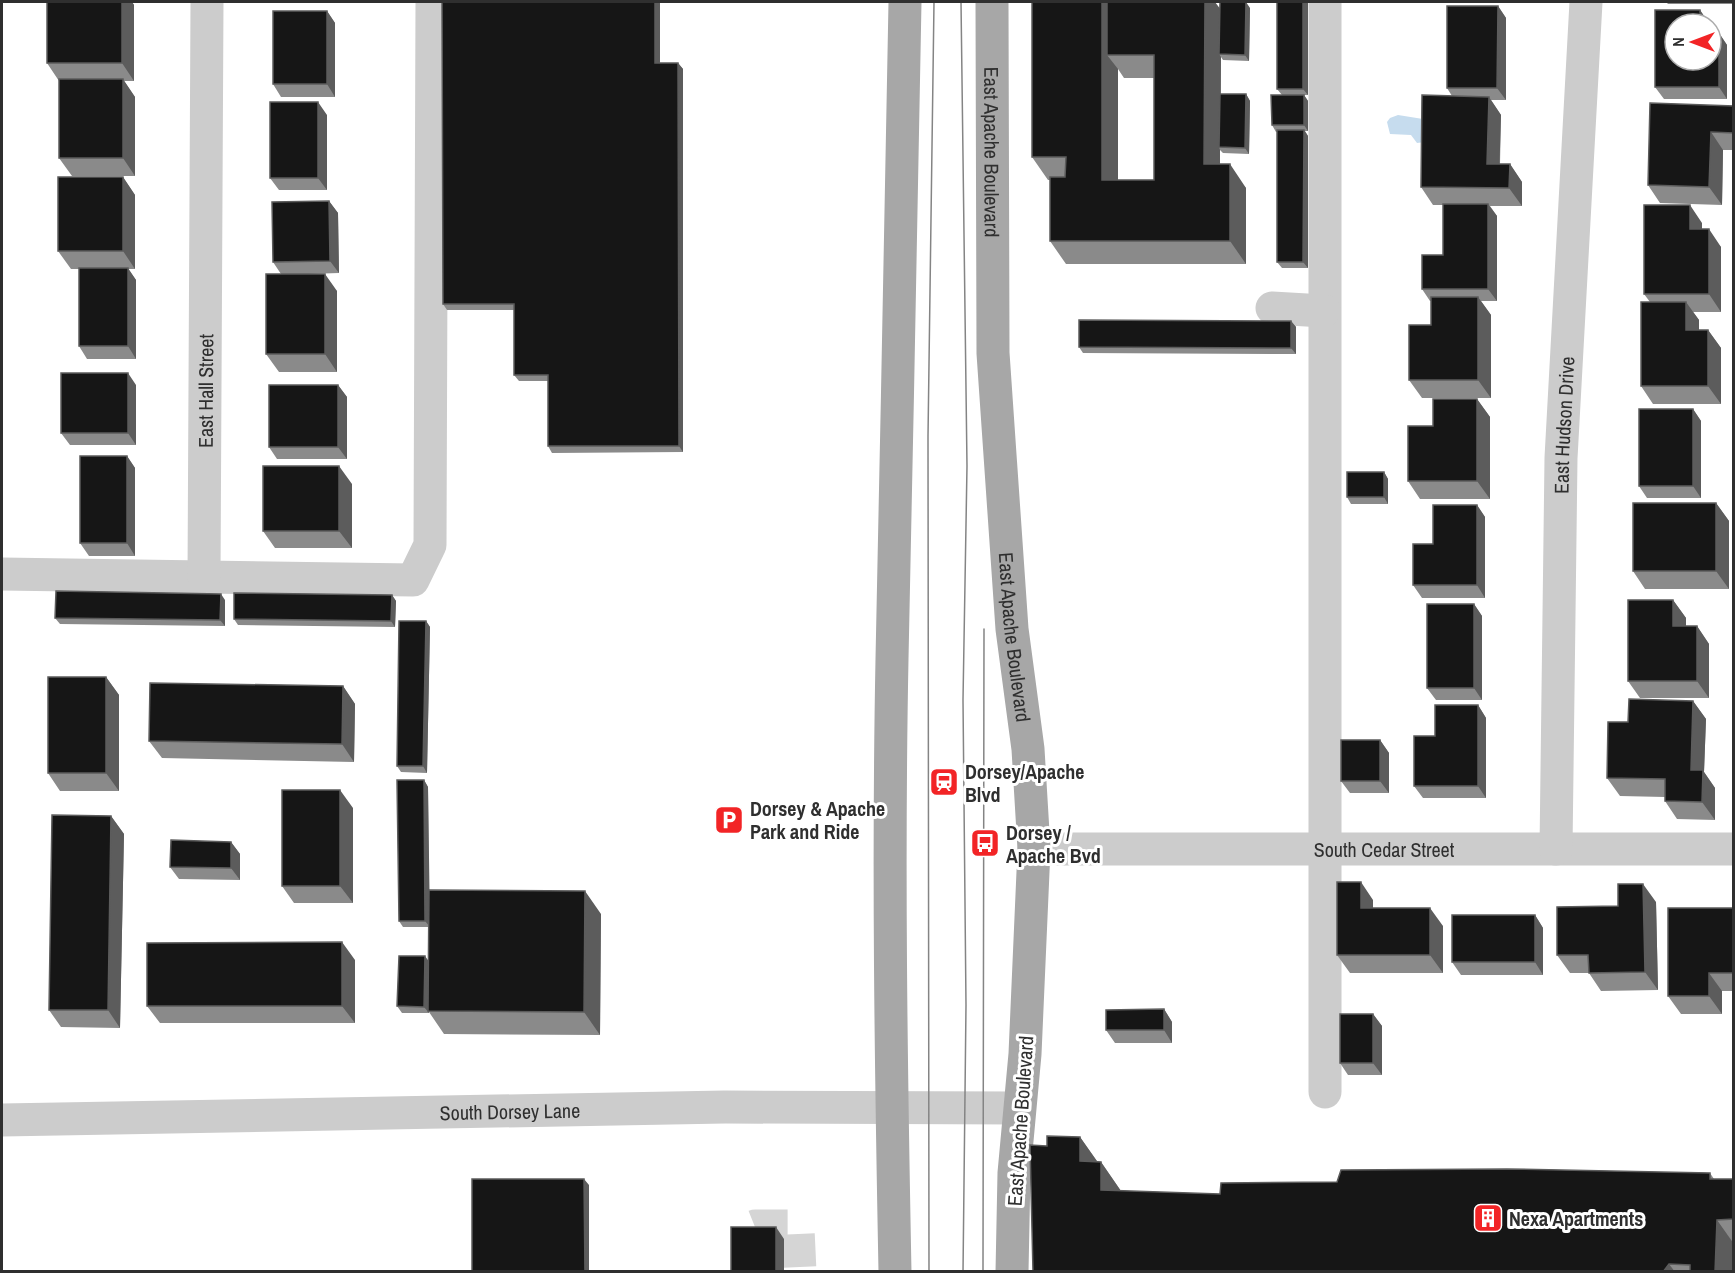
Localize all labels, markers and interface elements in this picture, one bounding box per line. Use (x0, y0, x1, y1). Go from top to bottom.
north arrow (1663, 12, 1723, 72)
text: N (1667, 37, 1689, 47)
street label: East Apache Boulevard (979, 67, 1006, 237)
street label: East Hall Street (191, 333, 219, 448)
street label: East Hudson Drive (1547, 356, 1580, 494)
street label: East Apache Boulevard (993, 551, 1038, 724)
place label: Dorsey/Apache Blvd (965, 758, 1084, 808)
station icon: Dorsey/Apache Blvd (928, 766, 960, 798)
place label: Dorsey & Apache Park and Ride (750, 795, 885, 845)
parking icon: Dorsey & Apache Park and Ride (713, 804, 745, 836)
place label: Dorsey / Apache Bvd (1006, 819, 1101, 869)
bus stop icon: Dorsey / Apache Bvd (969, 827, 1001, 859)
street label: South Cedar Street (1314, 836, 1455, 863)
street label: East Apache Boulevard (1001, 1035, 1039, 1207)
street label: South Dorsey Lane (439, 1096, 580, 1126)
building icon: Nexa Apartments (1472, 1202, 1504, 1234)
place label: Nexa Apartments (1509, 1205, 1643, 1232)

